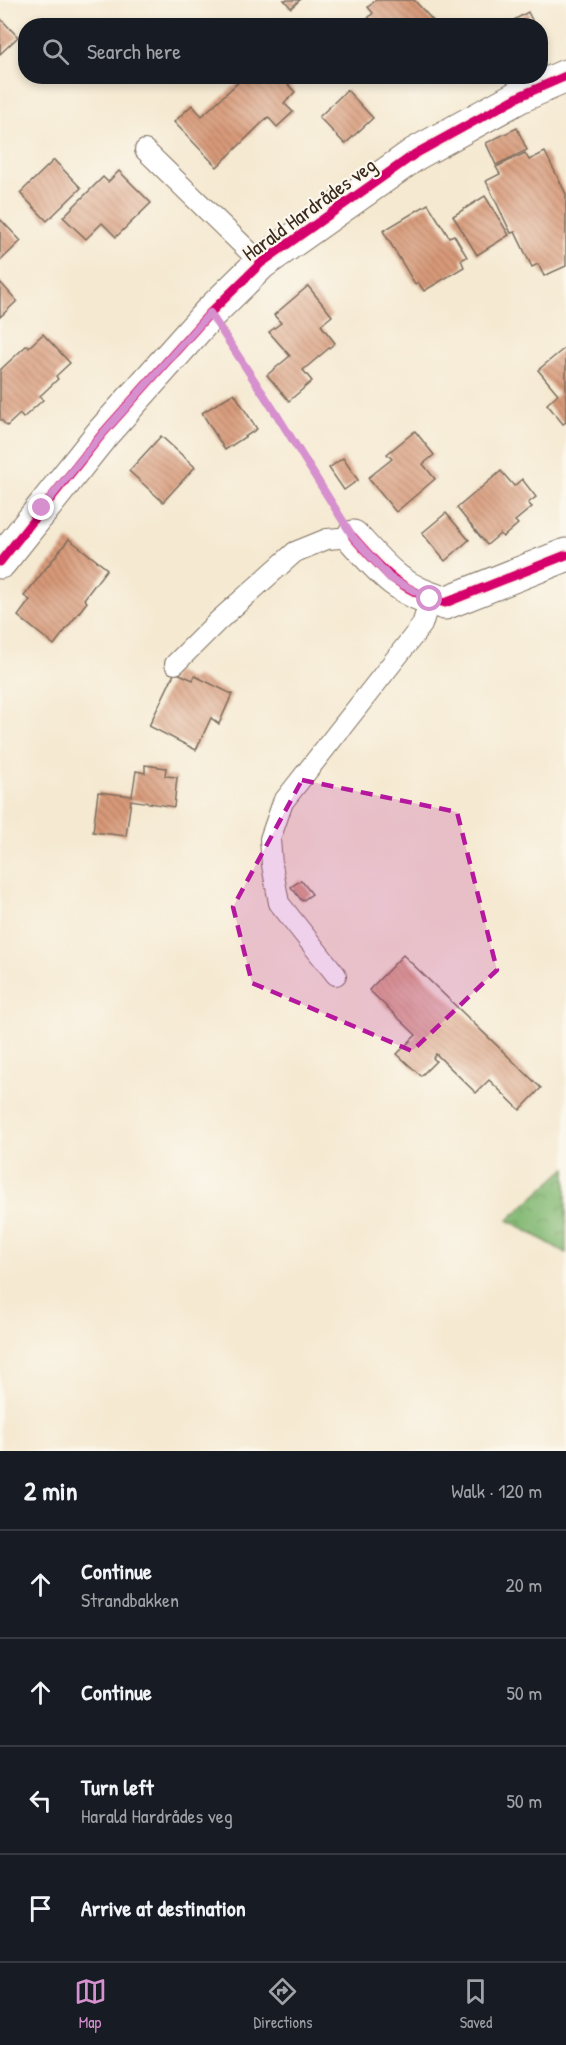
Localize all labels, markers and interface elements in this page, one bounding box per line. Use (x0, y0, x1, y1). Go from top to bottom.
search box (18, 18, 548, 84)
icon: search (39, 35, 72, 68)
text: Search here (87, 36, 181, 66)
street label: Harald Hardrådes veg (236, 150, 382, 268)
route end (28, 494, 54, 520)
route start (416, 585, 442, 611)
text: 2 min (24, 1473, 77, 1508)
text: Walk · 120 m (451, 1477, 542, 1504)
text: Continue (81, 1556, 152, 1586)
icon: ahead (24, 1568, 57, 1601)
text: 20 m (505, 1571, 542, 1598)
text: Strandbakken (81, 1586, 179, 1613)
icon: ahead (24, 1676, 57, 1709)
text: Continue (81, 1677, 152, 1707)
text: 50 m (506, 1679, 542, 1706)
text: Turn left (81, 1772, 154, 1802)
icon: left (24, 1784, 57, 1817)
text: 50 m (506, 1787, 542, 1814)
text: Harald Hardrådes veg (81, 1802, 233, 1829)
icon: arrive (24, 1892, 57, 1925)
text: Arrive at destination (81, 1893, 246, 1923)
tab: Map (74, 1975, 107, 2033)
tab: Directions (254, 1975, 312, 2033)
tab: Saved (459, 1975, 492, 2033)

